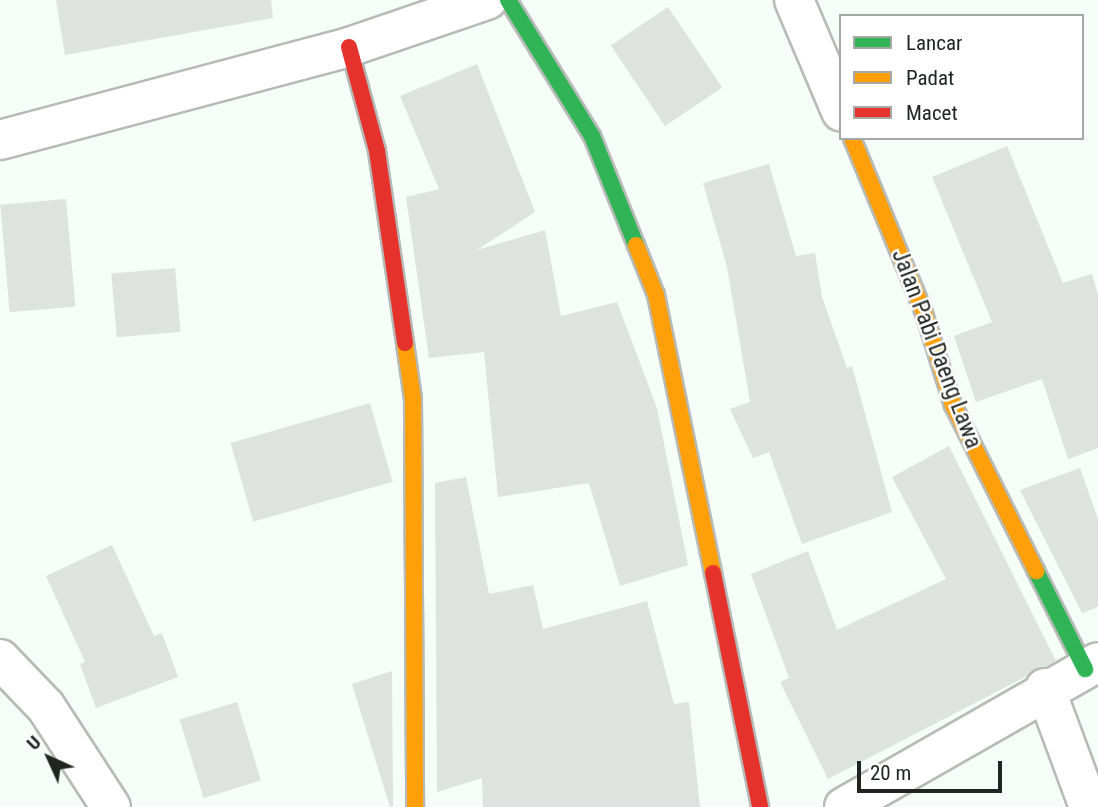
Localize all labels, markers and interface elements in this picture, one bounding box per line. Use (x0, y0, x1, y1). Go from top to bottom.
legend (839, 14, 1084, 140)
text: Lancar (906, 31, 962, 55)
text: Padat (906, 66, 954, 90)
text: Macet (906, 101, 958, 125)
street label: Jalan Pabi Daeng Lawa (885, 246, 987, 452)
north arrow (14, 723, 84, 793)
text: U (22, 731, 46, 755)
scale bar (860, 748, 1005, 792)
text: 20 m (870, 761, 911, 785)

